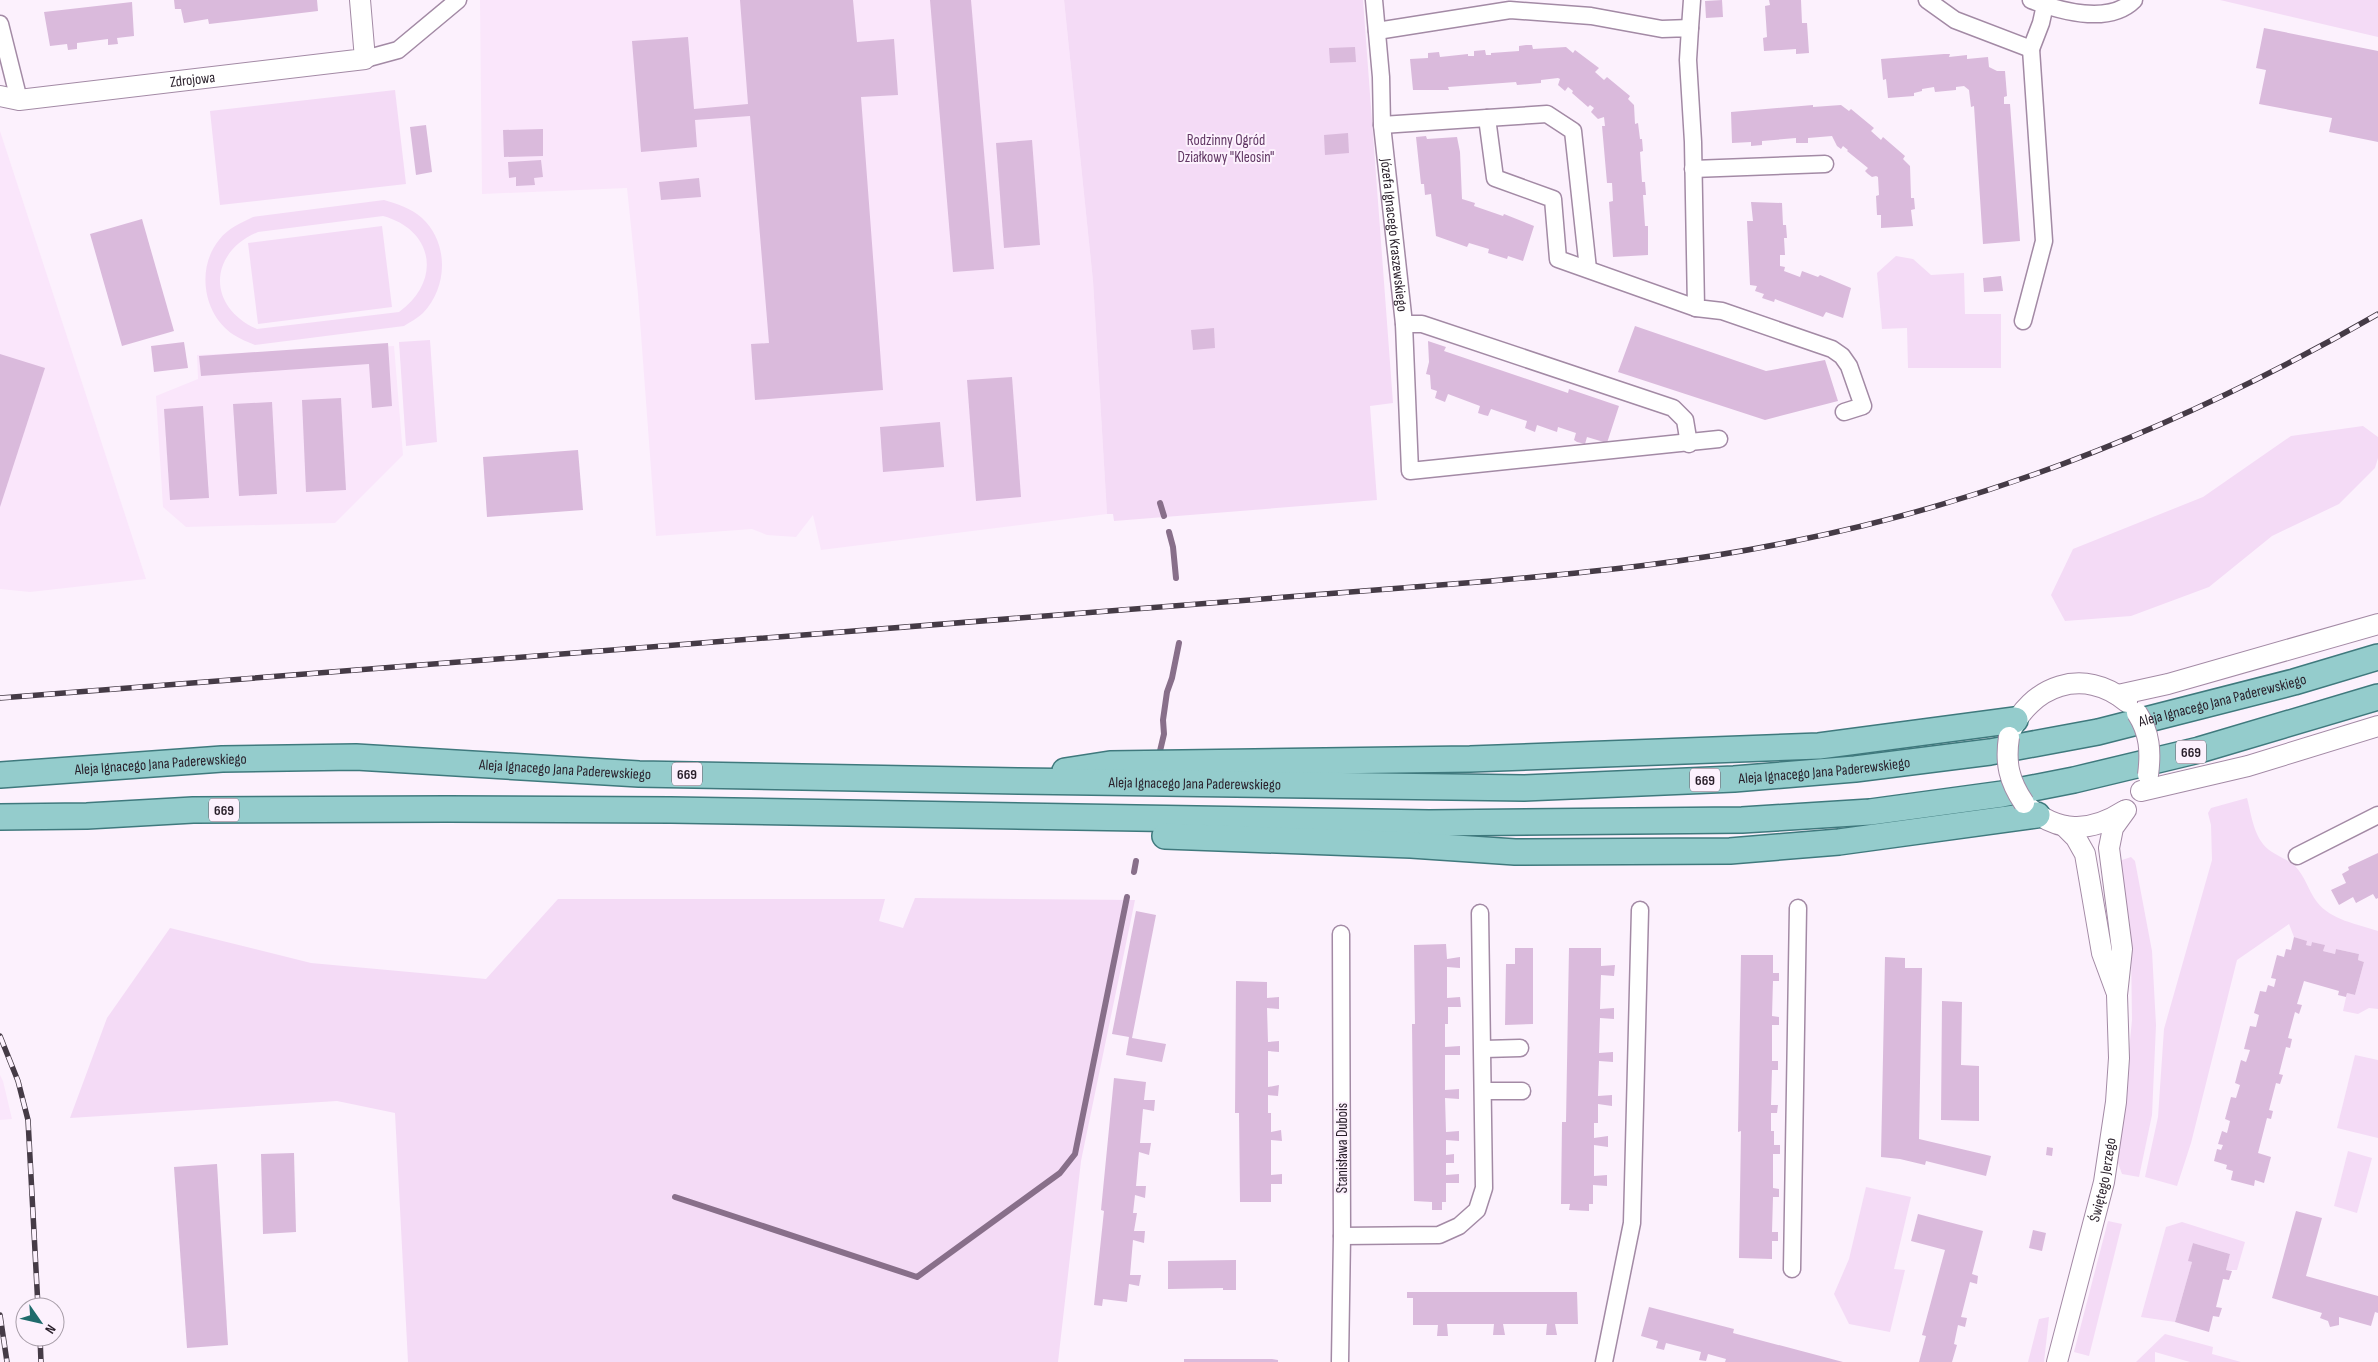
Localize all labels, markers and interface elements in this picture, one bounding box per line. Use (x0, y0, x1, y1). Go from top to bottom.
street label: Zdrojowa (169, 68, 216, 92)
park label: Rodzinny Ogród Działkowy "Kleosin" (1177, 131, 1275, 167)
street label: Józefa Ignacego Kraszewskiego (1376, 156, 1412, 313)
street label: Aleja Ignacego Jana Paderewskiego (2136, 670, 2309, 732)
road number: 669 (2176, 740, 2206, 764)
street label: Aleja Ignacego Jana Paderewskiego (73, 750, 247, 780)
street label: Aleja Ignacego Jana Paderewskiego (1737, 753, 1911, 789)
street label: Aleja Ignacego Jana Paderewskiego (477, 755, 651, 784)
road number: 669 (672, 762, 702, 786)
road number: 669 (1690, 768, 1720, 792)
street label: Aleja Ignacego Jana Paderewskiego (1107, 773, 1281, 795)
road number: 669 (209, 798, 239, 822)
street label: Stanisława Dubois (1333, 1103, 1352, 1193)
street label: Świętego Jerzego (2085, 1136, 2121, 1224)
north arrow (15, 1297, 65, 1347)
text: N (41, 1321, 60, 1337)

